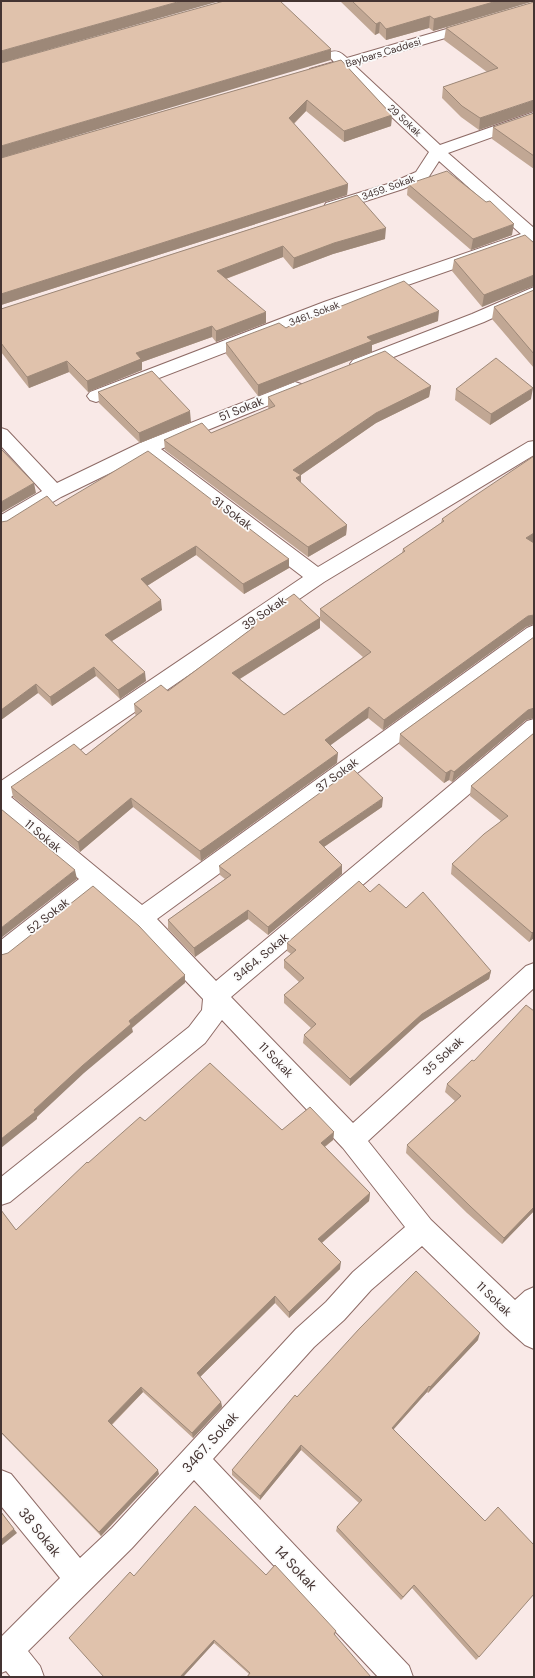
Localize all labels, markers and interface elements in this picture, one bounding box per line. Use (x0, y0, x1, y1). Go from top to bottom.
street label: Baybars Caddesi (344, 35, 422, 70)
street label: 29 Sokak (385, 101, 424, 139)
street label: 3459. Sokak (360, 172, 417, 203)
street label: 3461. Sokak (287, 298, 341, 329)
street label: 51 Sokak (216, 393, 266, 425)
street label: 31 Sokak (209, 493, 255, 533)
street label: 39 Sokak (239, 592, 289, 634)
street label: 37 Sokak (312, 754, 362, 796)
street label: 11 Sokak (21, 816, 65, 856)
street label: 52 Sokak (23, 894, 73, 938)
street label: 3464. Sokak (230, 929, 292, 985)
street label: 35 Sokak (419, 1033, 467, 1079)
street label: 11 Sokak (255, 1039, 297, 1081)
street label: 11 Sokak (473, 1278, 515, 1320)
street label: 3467. Sokak (178, 1408, 242, 1476)
street label: 38 Sokak (15, 1504, 65, 1560)
street label: 14 Sokak (271, 1542, 321, 1594)

